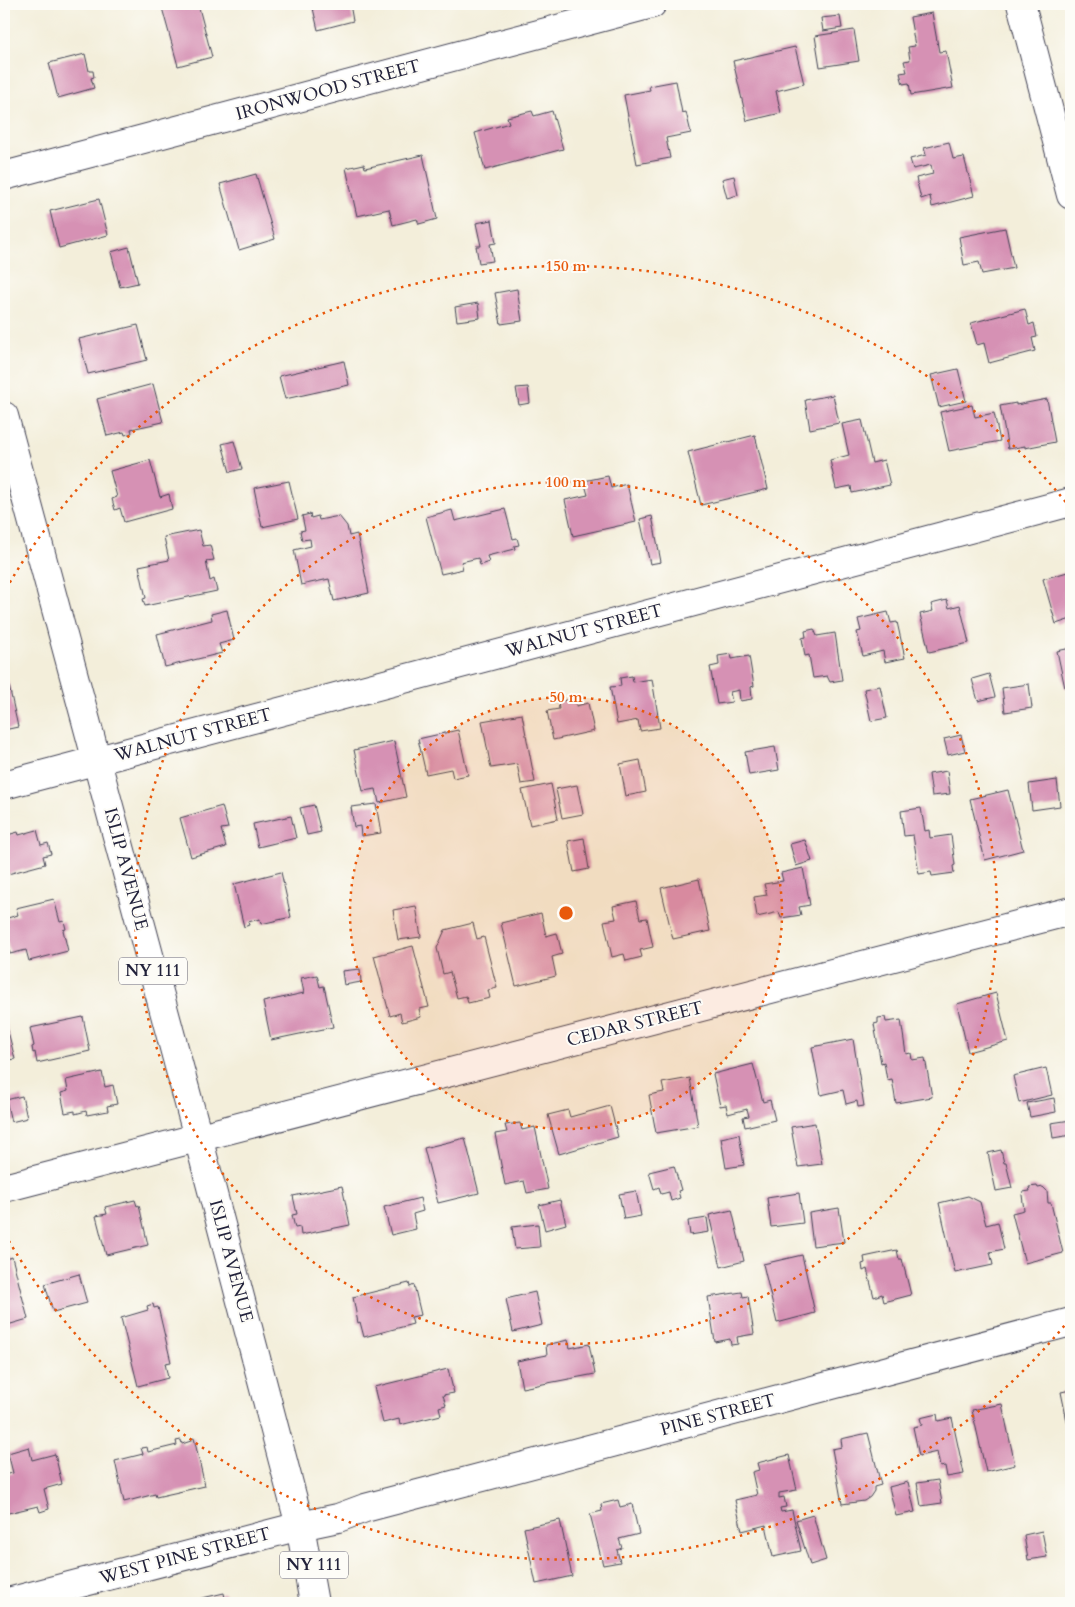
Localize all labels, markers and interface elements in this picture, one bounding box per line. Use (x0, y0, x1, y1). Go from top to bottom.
street label: IRONWOOD STREET (233, 53, 423, 127)
text: 150 m (546, 256, 587, 276)
text: 100 m (546, 472, 587, 492)
street label: WALNUT STREET (502, 598, 665, 664)
text: 50 m (549, 687, 583, 707)
street label: WALNUT STREET (111, 702, 274, 768)
street label: ISLIP AVENUE (98, 805, 154, 933)
centre of rings (557, 904, 575, 922)
road number: NY 111 (119, 958, 187, 984)
street label: CEDAR STREET (564, 995, 706, 1053)
street label: ISLIP AVENUE (203, 1197, 259, 1325)
street label: PINE STREET (658, 1388, 778, 1442)
street label: WEST PINE STREET (96, 1521, 273, 1591)
road number: NY 111 (280, 1552, 348, 1578)

